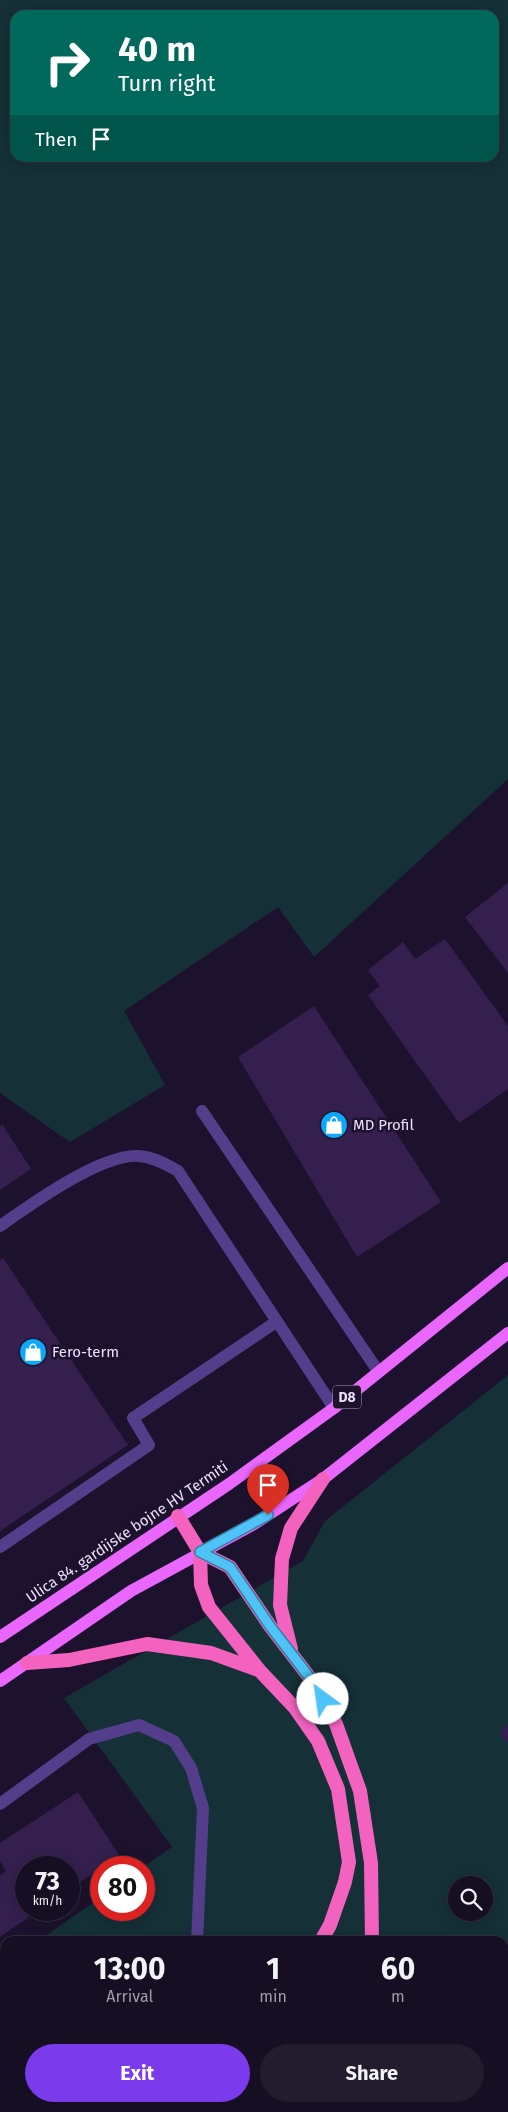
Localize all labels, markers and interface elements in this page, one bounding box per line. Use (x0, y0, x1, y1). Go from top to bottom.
text: 40 m (118, 28, 196, 70)
icon: right (35, 30, 100, 95)
text: Turn right (118, 70, 215, 97)
icon: arrive (87, 125, 115, 153)
text: Then (35, 128, 77, 151)
shop icon: MD Profil (319, 1110, 349, 1140)
place label: MD Profil (353, 1116, 414, 1134)
shop icon: Fero-term (18, 1337, 48, 1367)
place label: Fero-term (52, 1343, 119, 1361)
road number: D8 (333, 1385, 361, 1408)
street label: Ulica 84. gardijske bojne HV Termiti (23, 1458, 231, 1606)
pin (247, 1464, 289, 1515)
icon: arrive (254, 1471, 282, 1499)
position arrow (296, 1672, 348, 1724)
speed limit sign: 80 (90, 1856, 155, 1921)
text: 73 (35, 1867, 60, 1897)
map controls (448, 1876, 493, 1921)
button: search (448, 1876, 493, 1921)
text: km/h (33, 1894, 62, 1908)
text: 13:00 (94, 1951, 166, 1987)
text: 1 (266, 1951, 280, 1987)
text: 60 (381, 1951, 415, 1987)
text: Arrival (106, 1987, 153, 2006)
text: min (259, 1987, 287, 2006)
text: m (391, 1987, 405, 2006)
button: Exit (25, 2044, 250, 2102)
button: Share (260, 2044, 484, 2102)

